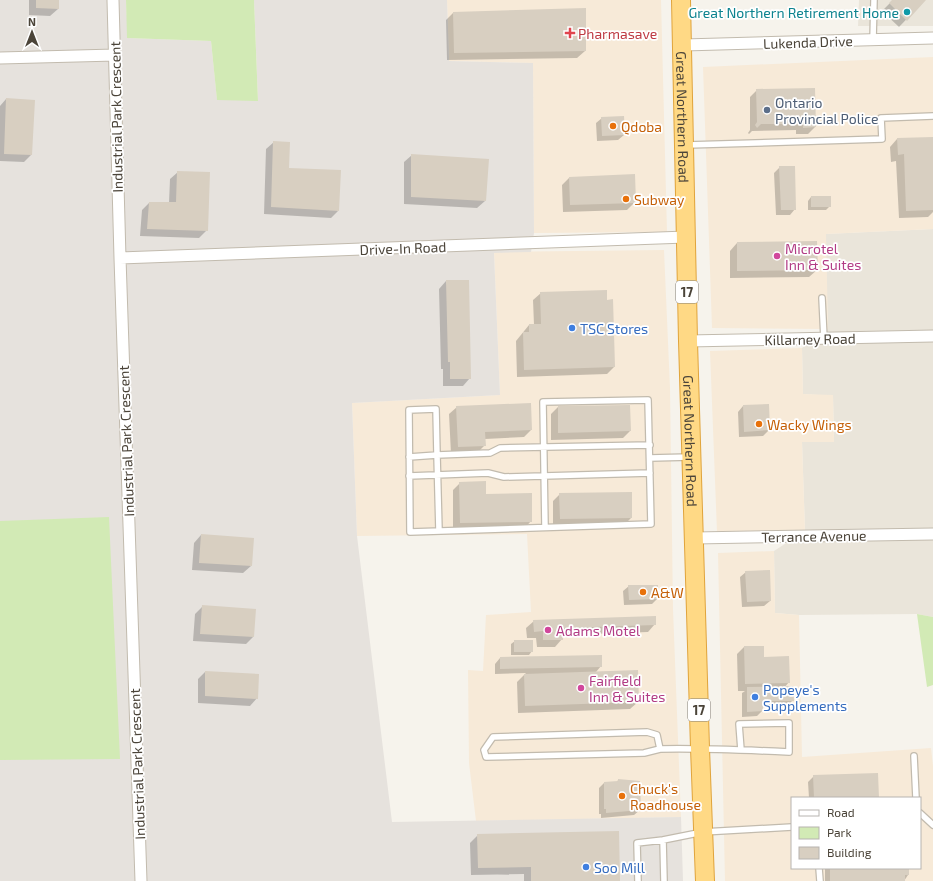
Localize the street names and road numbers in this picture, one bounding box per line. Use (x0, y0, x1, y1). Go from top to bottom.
street label: Lukenda Drive (763, 32, 853, 52)
street label: Industrial Park Crescent (106, 41, 126, 193)
street label: Great Northern Road (674, 51, 693, 183)
street label: Drive-In Road (359, 238, 447, 258)
road number: 17 (676, 281, 698, 303)
street label: Killarney Road (764, 330, 856, 348)
street label: Industrial Park Crescent (115, 365, 137, 517)
street label: Great Northern Road (681, 375, 701, 507)
street label: Terrance Avenue (761, 527, 867, 545)
street label: Industrial Park Crescent (126, 688, 148, 840)
road number: 17 (688, 699, 710, 721)

